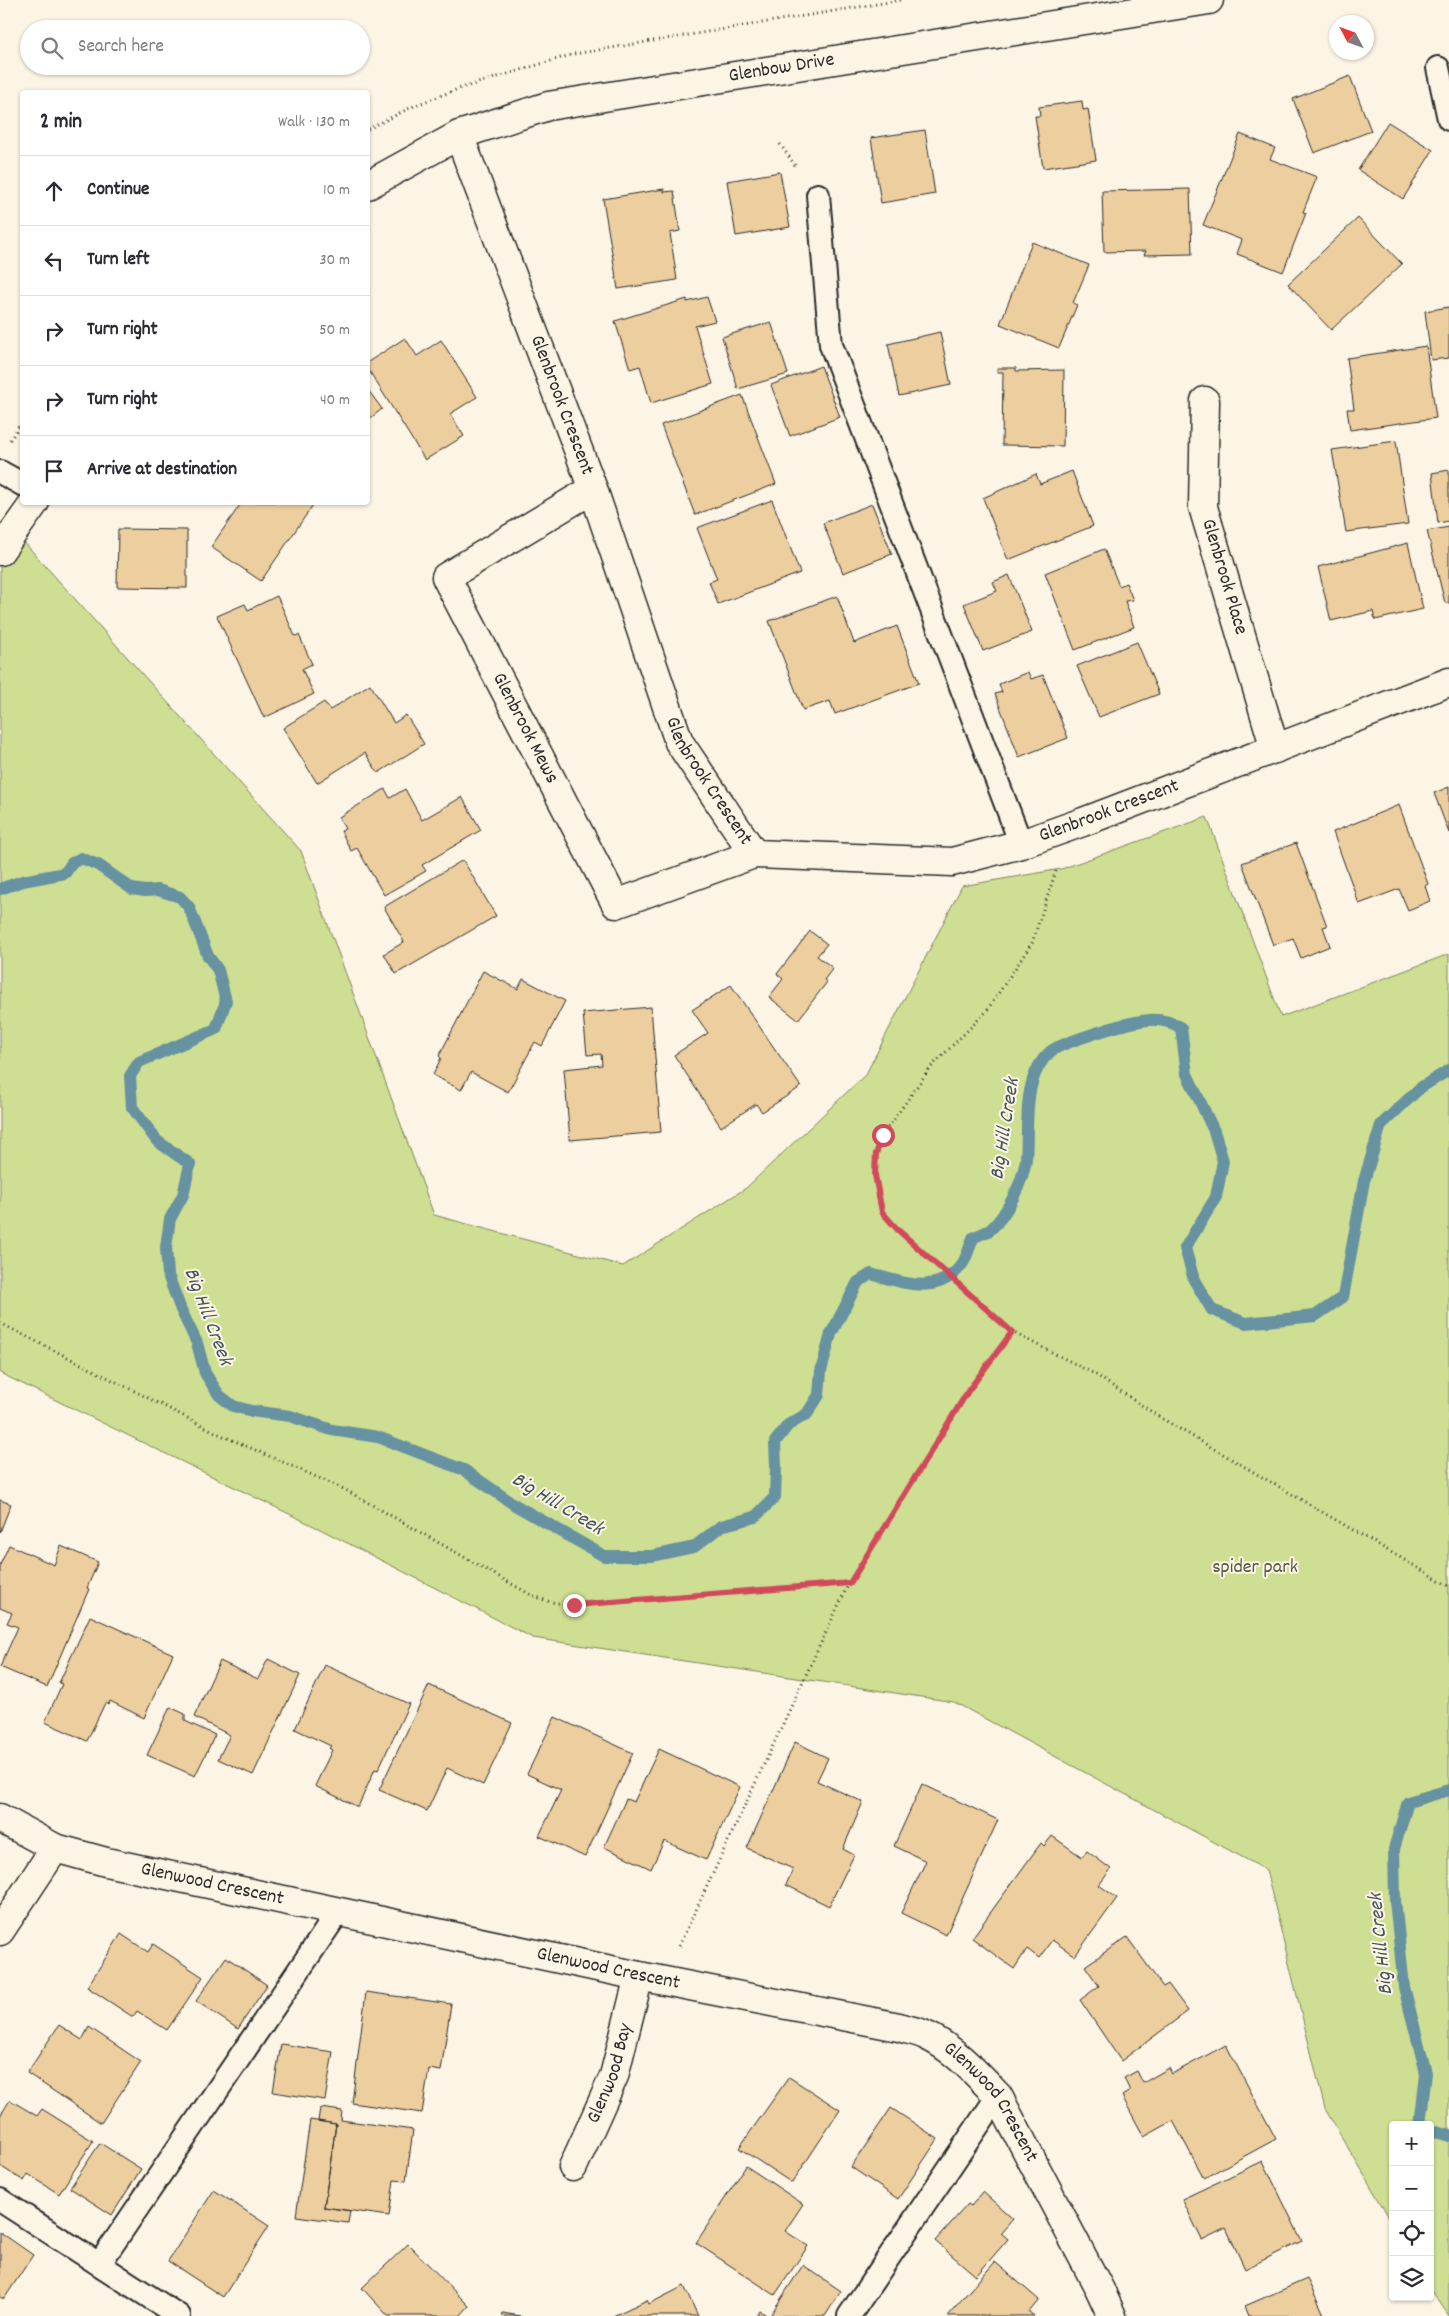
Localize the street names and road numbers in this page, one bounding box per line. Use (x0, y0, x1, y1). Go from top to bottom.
street label: Glenbow Drive (727, 46, 837, 91)
street label: Glenbrook Crescent (522, 331, 601, 479)
street label: Glenbrook Place (1193, 516, 1254, 639)
street label: Glenbrook Mews (484, 668, 565, 789)
street label: Glenbrook Crescent (658, 713, 759, 851)
street label: Glenbrook Crescent (1035, 772, 1183, 850)
street label: Glenwood Crescent (138, 1856, 286, 1914)
street label: Glenwood Crescent (534, 1940, 682, 1998)
street label: Glenwood Bay (580, 2020, 641, 2128)
street label: Glenwood Crescent (937, 2035, 1045, 2167)

